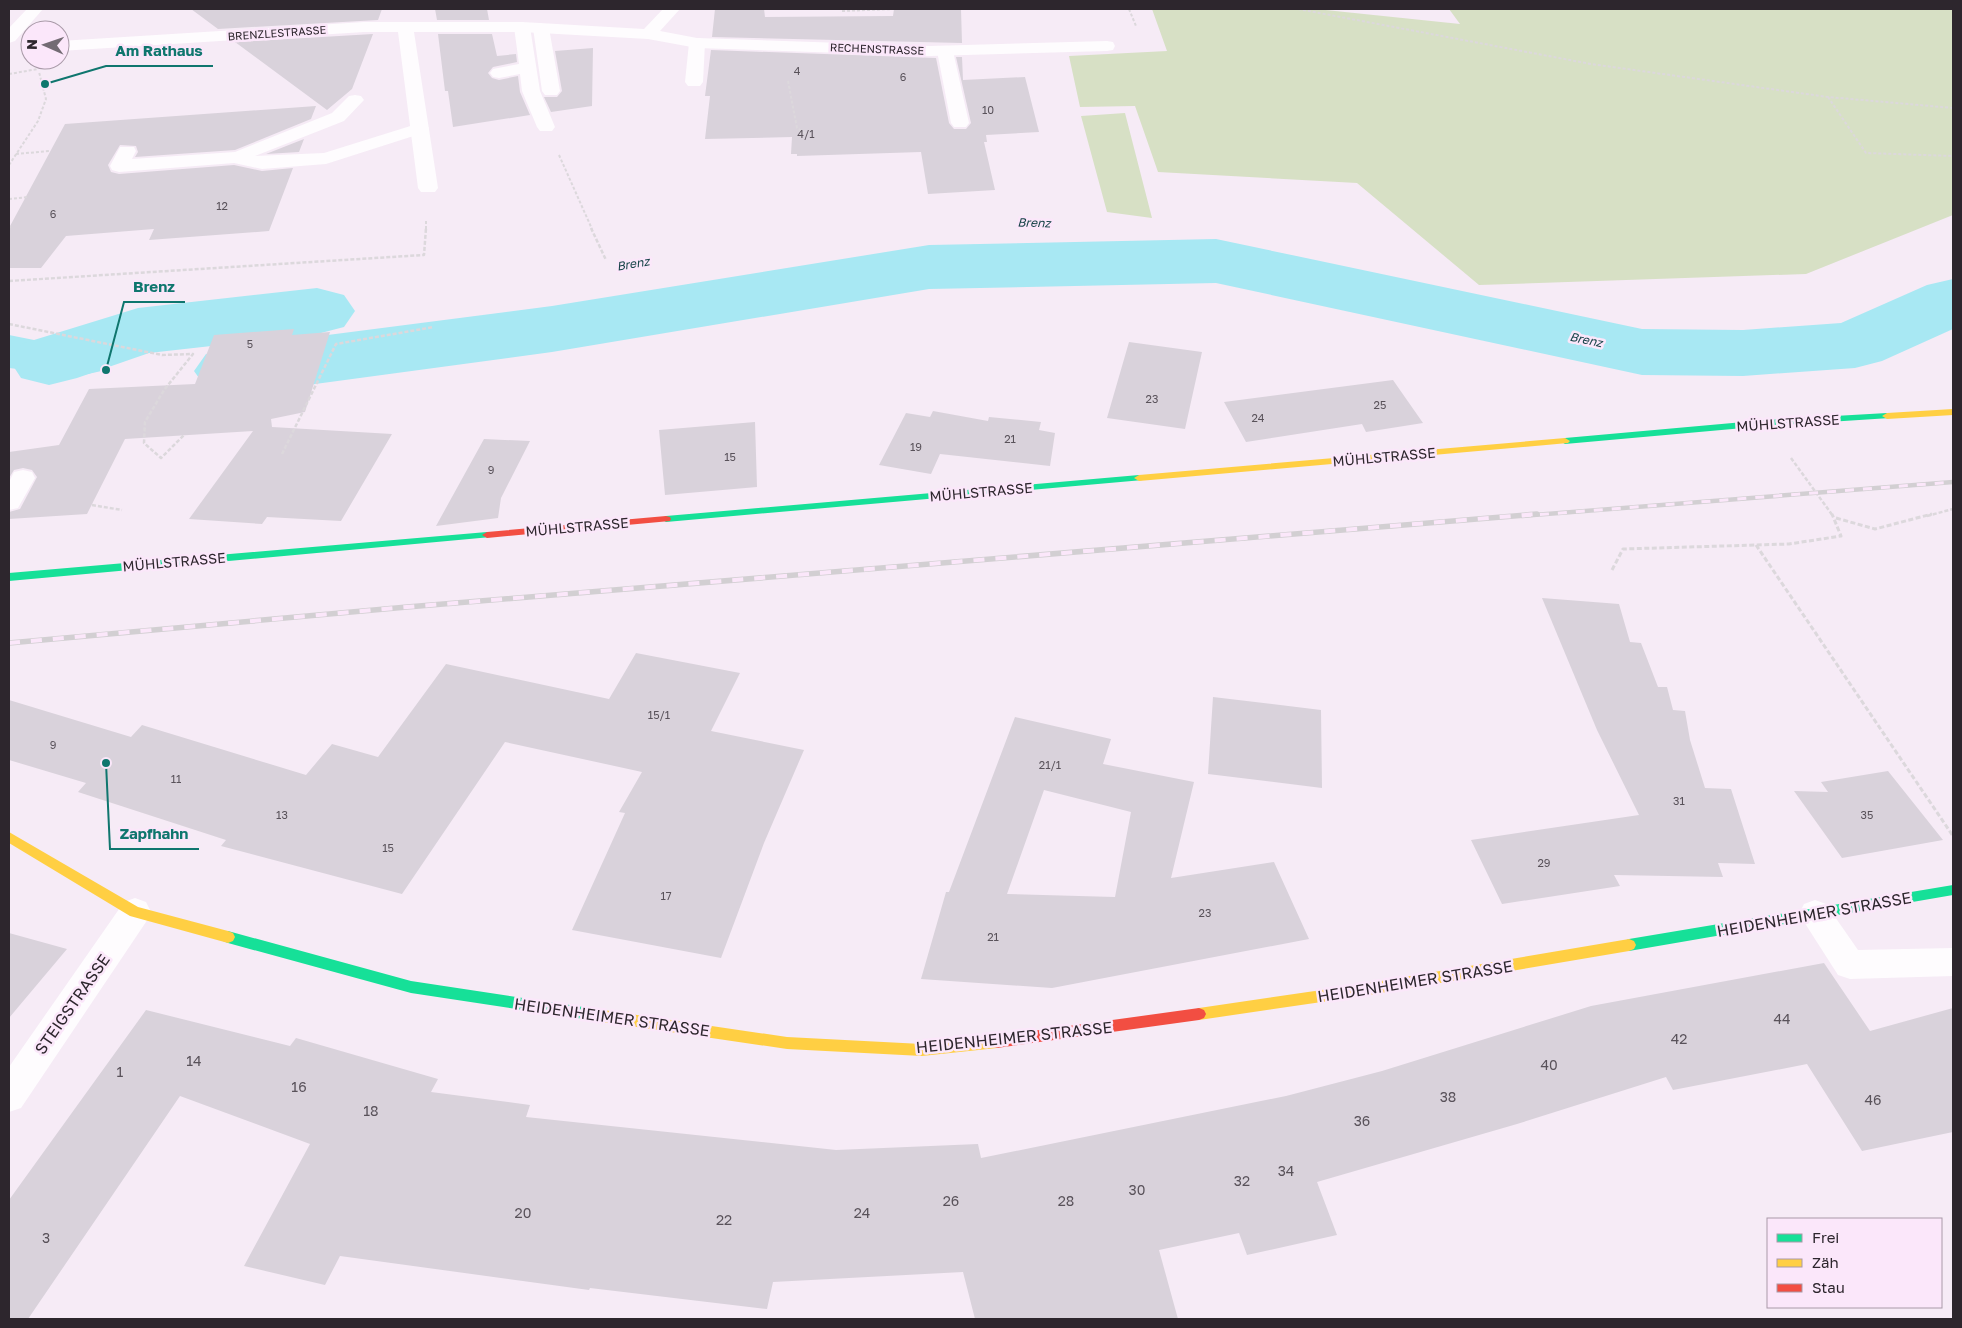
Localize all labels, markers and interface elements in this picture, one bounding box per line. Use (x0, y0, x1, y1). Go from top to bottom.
north arrow (20, 20, 70, 70)
street label: BRENZLESTRASSE (227, 23, 327, 42)
callout: Am Rathaus (106, 36, 213, 66)
text: N (23, 39, 40, 50)
street label: RECHENSTRASSE (830, 40, 925, 57)
text: Am Rathaus (115, 41, 203, 59)
house number: 4 (794, 64, 801, 77)
house number: 6 (900, 70, 907, 83)
house number: 10 (982, 103, 994, 116)
house number: 4/1 (797, 127, 815, 140)
house number: 12 (216, 199, 228, 212)
house number: 6 (50, 207, 57, 220)
water label: Brenz (1017, 214, 1053, 231)
water label: Brenz (615, 253, 652, 274)
callout: Brenz (124, 272, 185, 302)
text: Brenz (133, 277, 175, 295)
water label: Brenz (1568, 329, 1606, 351)
house number: 5 (247, 337, 253, 350)
house number: 23 (1146, 392, 1158, 405)
house number: 25 (1374, 398, 1386, 411)
street label: MÜHLSTRASSE (1736, 410, 1840, 435)
house number: 24 (1251, 411, 1265, 424)
house number: 21 (1004, 432, 1016, 445)
house number: 19 (910, 440, 922, 453)
street label: MÜHLSTRASSE (1332, 444, 1436, 469)
house number: 15 (724, 450, 736, 463)
house number: 9 (488, 463, 494, 476)
street label: MÜHLSTRASSE (929, 479, 1033, 504)
street label: MÜHLSTRASSE (525, 514, 629, 539)
street label: MÜHLSTRASSE (122, 549, 226, 574)
house number: 15/1 (648, 708, 670, 721)
house number: 9 (50, 738, 56, 751)
house number: 21/1 (1039, 758, 1061, 771)
house number: 11 (171, 772, 181, 785)
house number: 31 (1673, 794, 1685, 807)
house number: 13 (276, 808, 288, 821)
house number: 35 (1861, 808, 1873, 821)
callout: Zapfhahn (110, 819, 199, 849)
text: Zapfhahn (120, 824, 188, 842)
house number: 15 (382, 841, 394, 854)
house number: 29 (1537, 856, 1551, 869)
street label: HEIDENHEIMER STRASSE (1715, 887, 1913, 941)
house number: 17 (660, 889, 672, 902)
house number: 23 (1199, 906, 1211, 919)
house number: 21 (987, 930, 999, 943)
street label: STEIGSTRASSE (30, 950, 114, 1058)
street label: HEIDENHEIMER STRASSE (1316, 956, 1514, 1006)
street label: HEIDENHEIMER STRASSE (513, 993, 711, 1041)
house number: 44 (1773, 1010, 1791, 1027)
street label: HEIDENHEIMER STRASSE (915, 1017, 1113, 1057)
house number: 42 (1671, 1030, 1687, 1047)
house number: 14 (186, 1052, 202, 1069)
house number: 40 (1540, 1056, 1558, 1073)
house number: 1 (117, 1063, 124, 1080)
house number: 16 (291, 1078, 307, 1095)
house number: 38 (1440, 1088, 1456, 1105)
house number: 46 (1864, 1091, 1882, 1108)
house number: 18 (363, 1102, 379, 1119)
house number: 36 (1354, 1112, 1370, 1129)
house number: 34 (1278, 1162, 1294, 1179)
house number: 32 (1234, 1172, 1250, 1189)
house number: 30 (1129, 1181, 1145, 1198)
house number: 26 (943, 1192, 959, 1209)
house number: 28 (1058, 1192, 1074, 1209)
house number: 20 (515, 1204, 531, 1221)
house number: 24 (854, 1204, 870, 1221)
house number: 22 (716, 1211, 732, 1228)
legend (1767, 1218, 1942, 1308)
text: Frei (1812, 1228, 1839, 1246)
house number: 3 (42, 1229, 50, 1246)
text: Zäh (1812, 1253, 1839, 1271)
text: Stau (1812, 1278, 1845, 1296)

